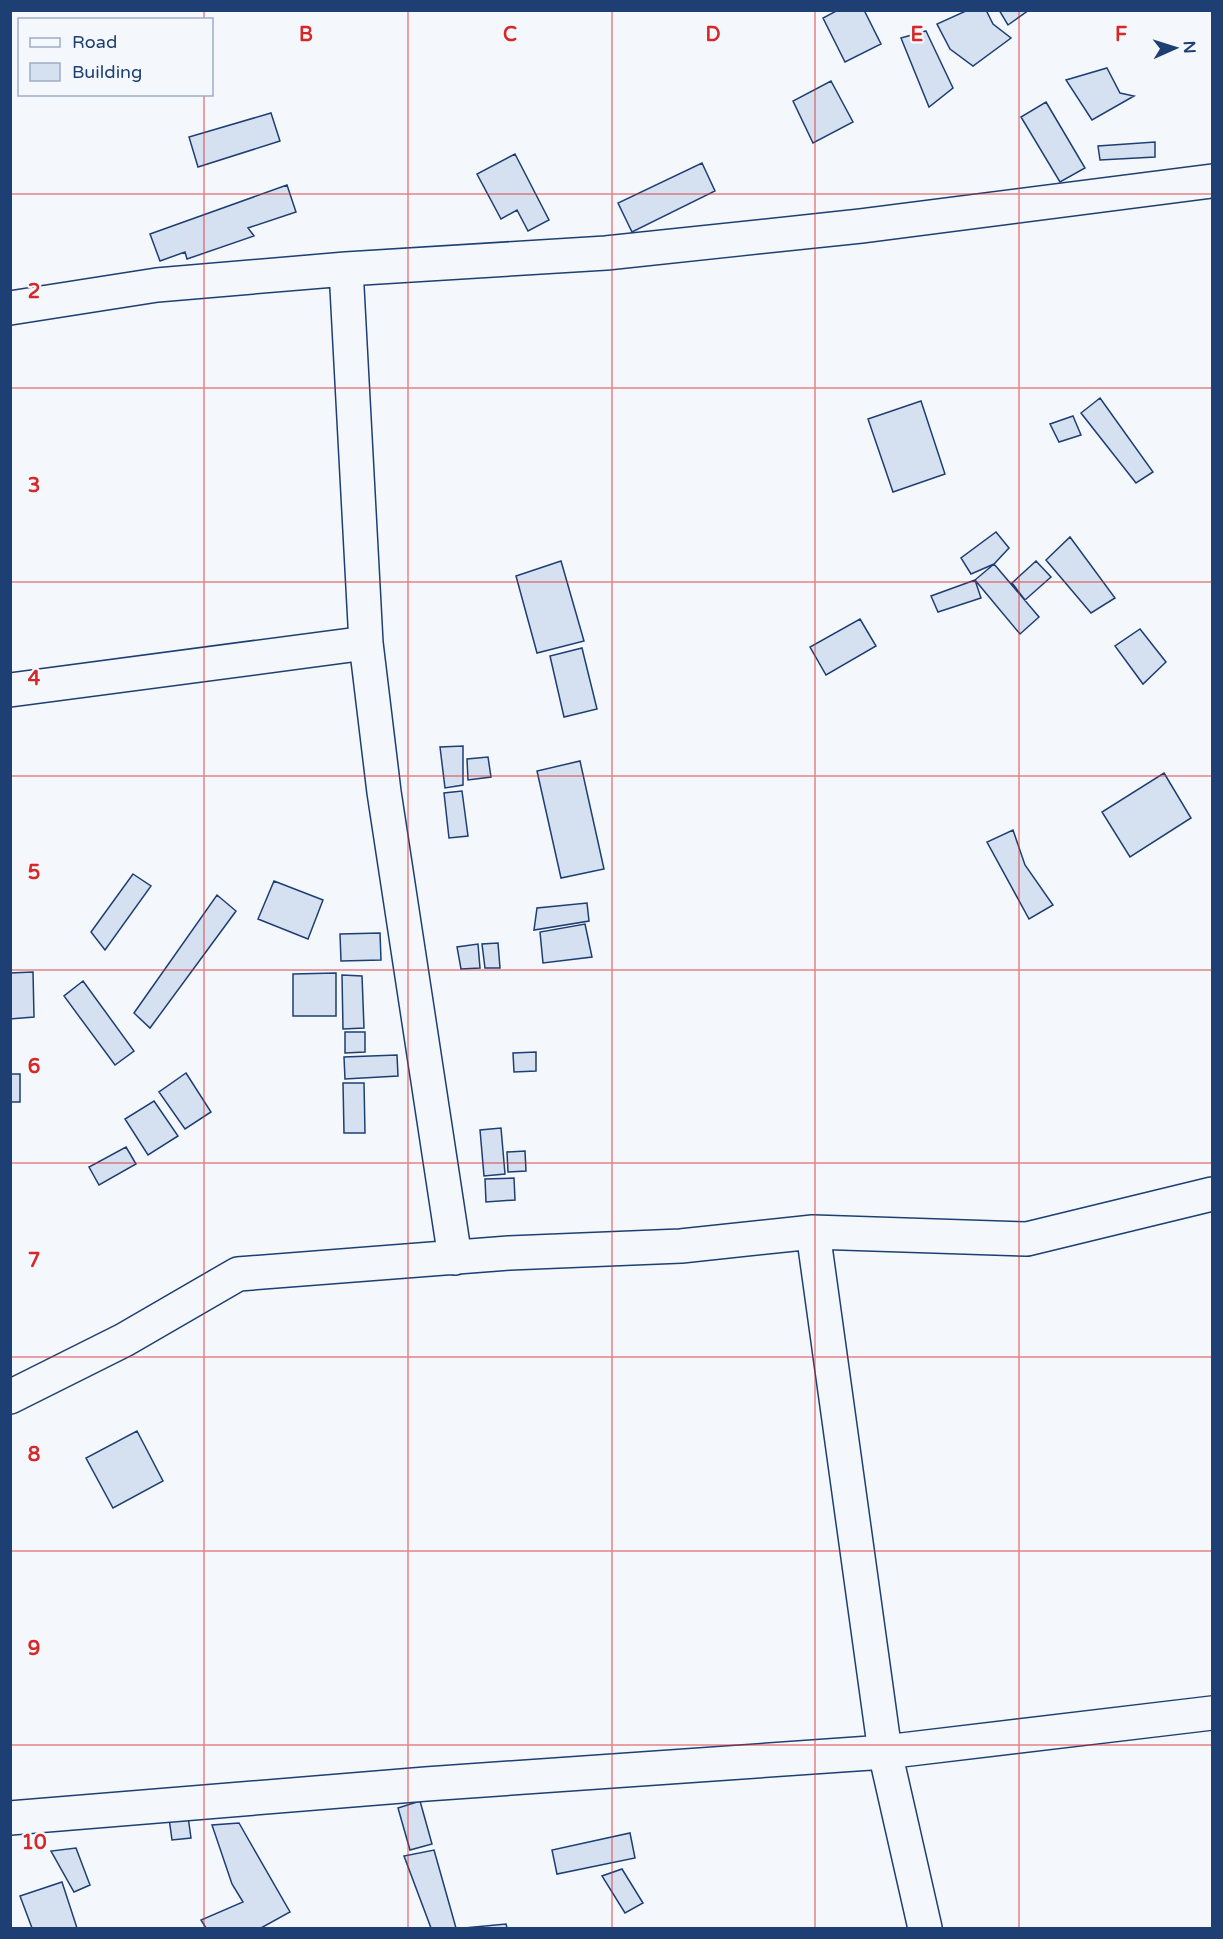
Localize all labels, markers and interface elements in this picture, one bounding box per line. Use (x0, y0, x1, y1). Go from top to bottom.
legend (18, 18, 213, 96)
north arrow (1145, 18, 1205, 78)
text: B (299, 23, 313, 47)
text: C (503, 23, 517, 47)
text: D (705, 23, 721, 47)
text: E (911, 23, 924, 47)
text: F (1115, 23, 1127, 47)
text: Road (72, 31, 117, 53)
text: N (1179, 40, 1199, 54)
text: Building (72, 61, 142, 83)
text: 2 (28, 280, 40, 304)
text: 3 (28, 474, 40, 498)
text: 4 (28, 667, 41, 691)
text: 5 (28, 861, 40, 885)
text: 6 (28, 1055, 40, 1079)
text: 7 (28, 1249, 40, 1273)
text: 8 (28, 1443, 40, 1467)
text: 9 (28, 1637, 40, 1661)
text: 10 (21, 1831, 47, 1855)

